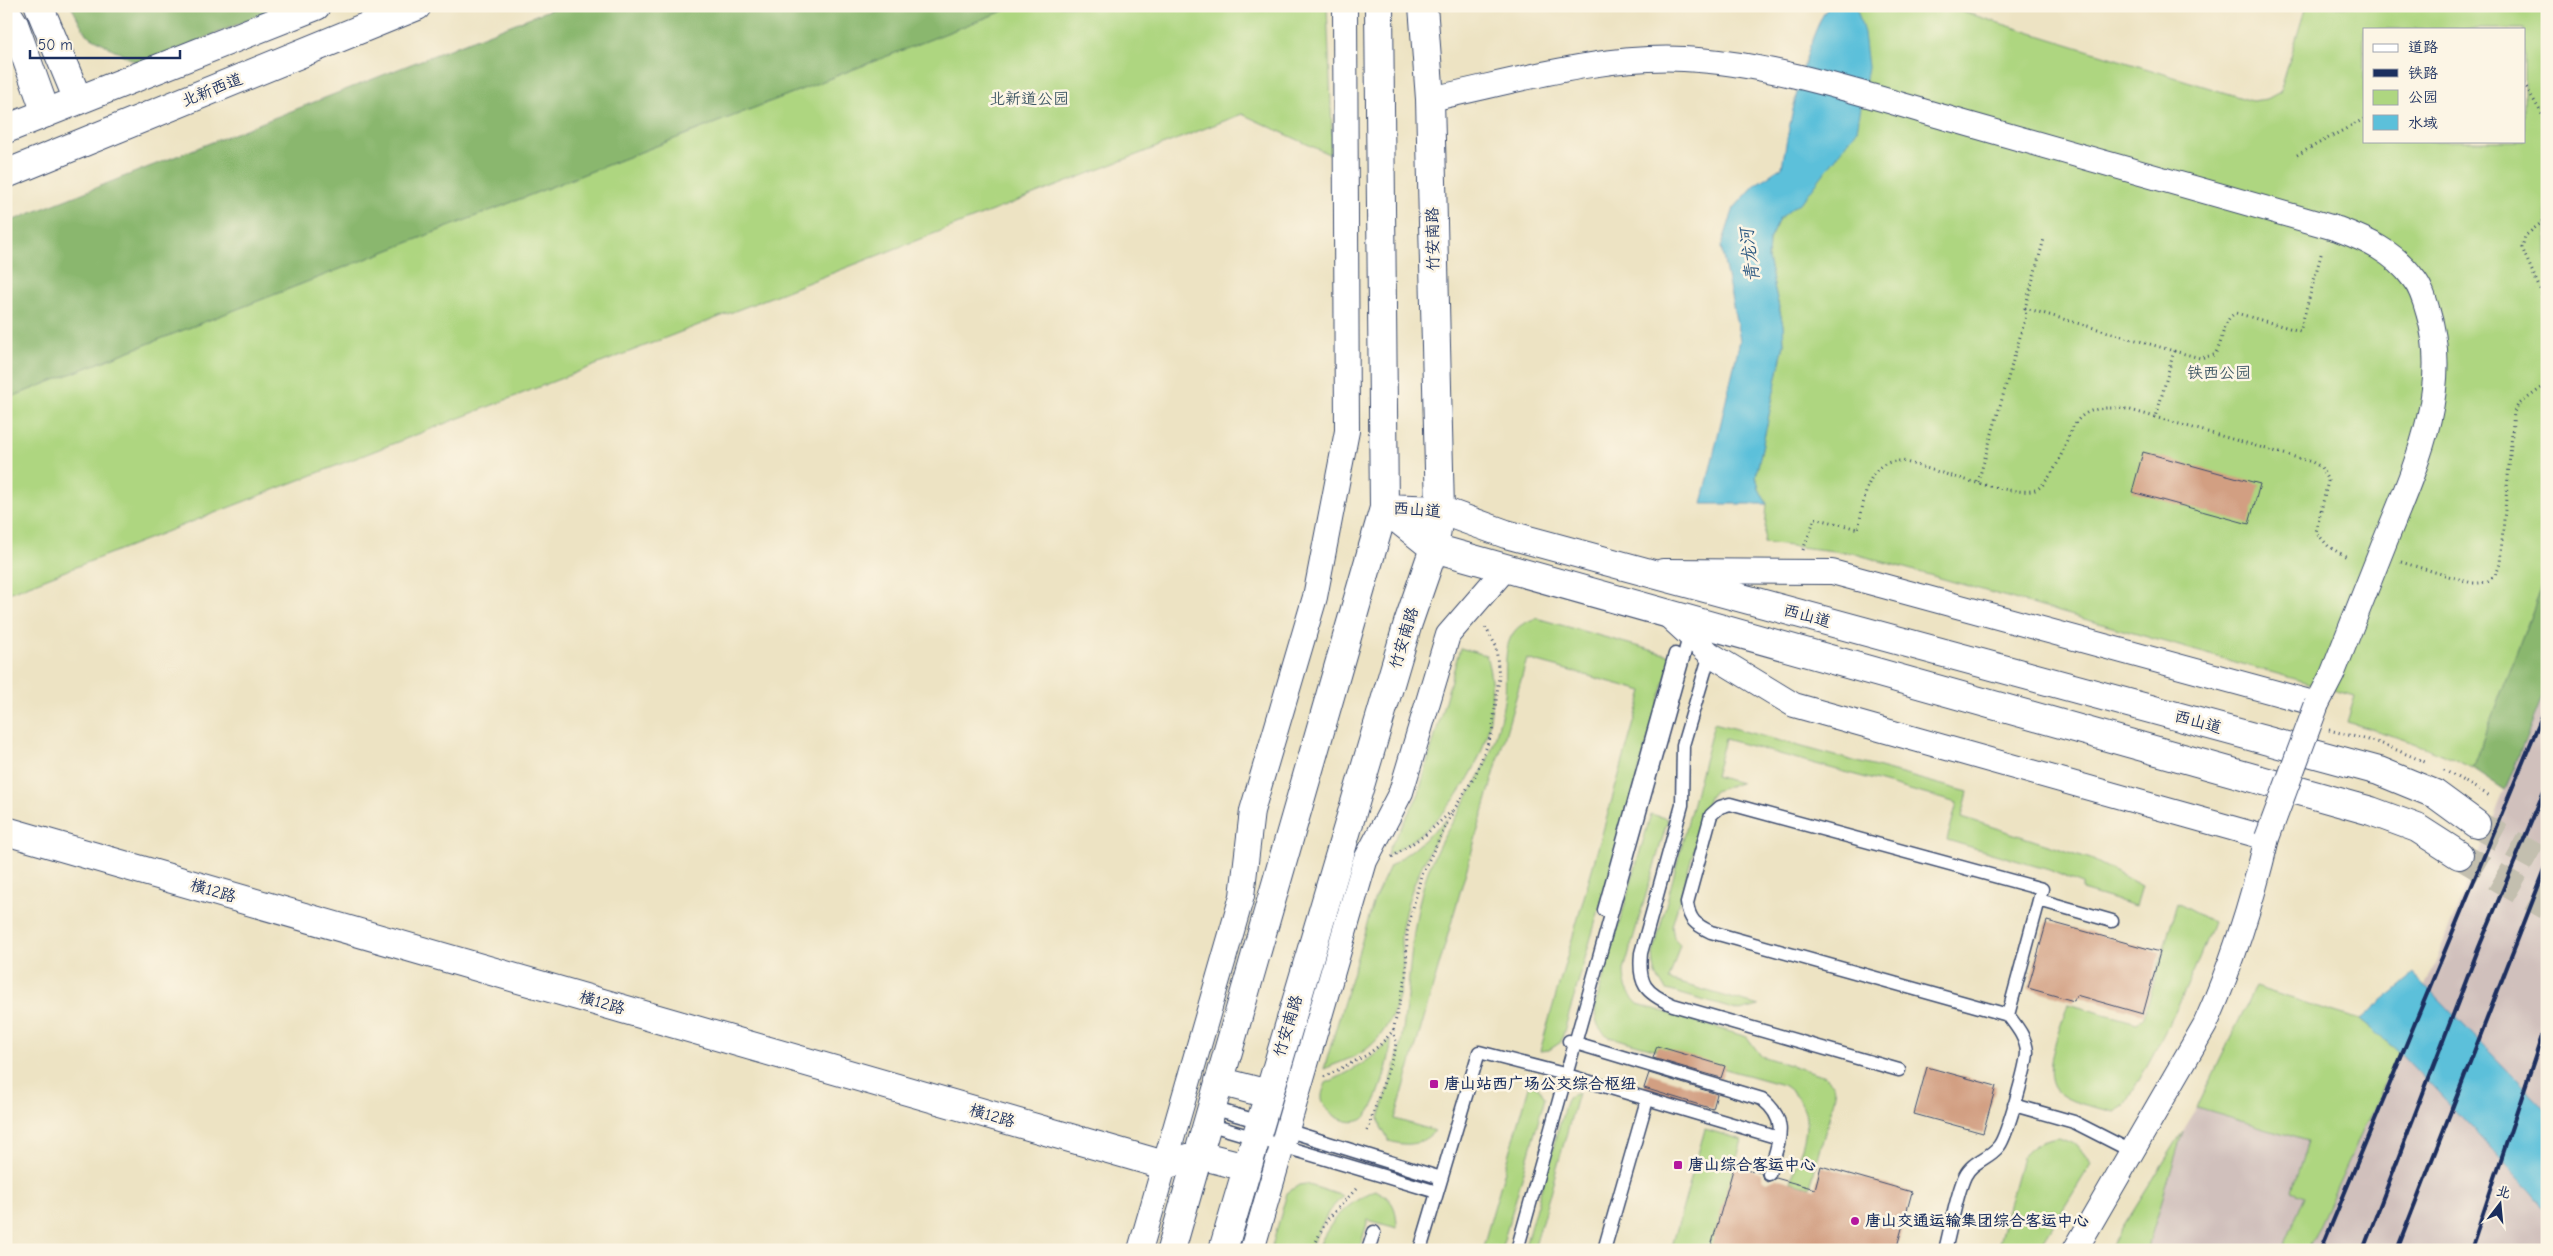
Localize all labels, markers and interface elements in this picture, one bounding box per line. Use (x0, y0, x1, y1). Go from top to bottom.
scale bar (30, 28, 180, 60)
legend (2363, 28, 2526, 142)
text: 50 m (38, 36, 73, 54)
text: 道路 (2408, 38, 2438, 56)
text: 铁路 (2408, 64, 2438, 82)
street label: 北新西道 (179, 70, 245, 110)
text: 公园 (2408, 88, 2438, 106)
park label: 北新道公园 (989, 90, 1069, 108)
text: 水域 (2408, 114, 2438, 132)
street label: 竹安南路 (1423, 207, 1443, 271)
water label: 青龙河 (1736, 224, 1764, 283)
park label: 铁西公园 (2187, 364, 2251, 382)
street label: 西山道 (1392, 499, 1442, 521)
street label: 西山道 (1781, 601, 1833, 631)
street label: 竹安南路 (1386, 605, 1422, 671)
street label: 西山道 (2172, 707, 2224, 737)
street label: 横12路 (188, 876, 238, 906)
street label: 横12路 (577, 988, 627, 1018)
street label: 竹安南路 (1270, 993, 1306, 1059)
place label: 唐山站西广场公交综合枢纽 (1444, 1075, 1636, 1093)
marker: 唐山站西广场公交综合枢纽 (1428, 1078, 1440, 1090)
street label: 横12路 (967, 1101, 1017, 1131)
place label: 唐山综合客运中心 (1688, 1156, 1816, 1174)
marker: 唐山综合客运中心 (1672, 1159, 1684, 1171)
north arrow (2476, 1178, 2526, 1228)
text: 北 (2494, 1182, 2513, 1202)
place label: 唐山交通运输集团综合客运中心 (1865, 1212, 2089, 1230)
marker: 唐山交通运输集团综合客运中心 (1849, 1215, 1861, 1227)

